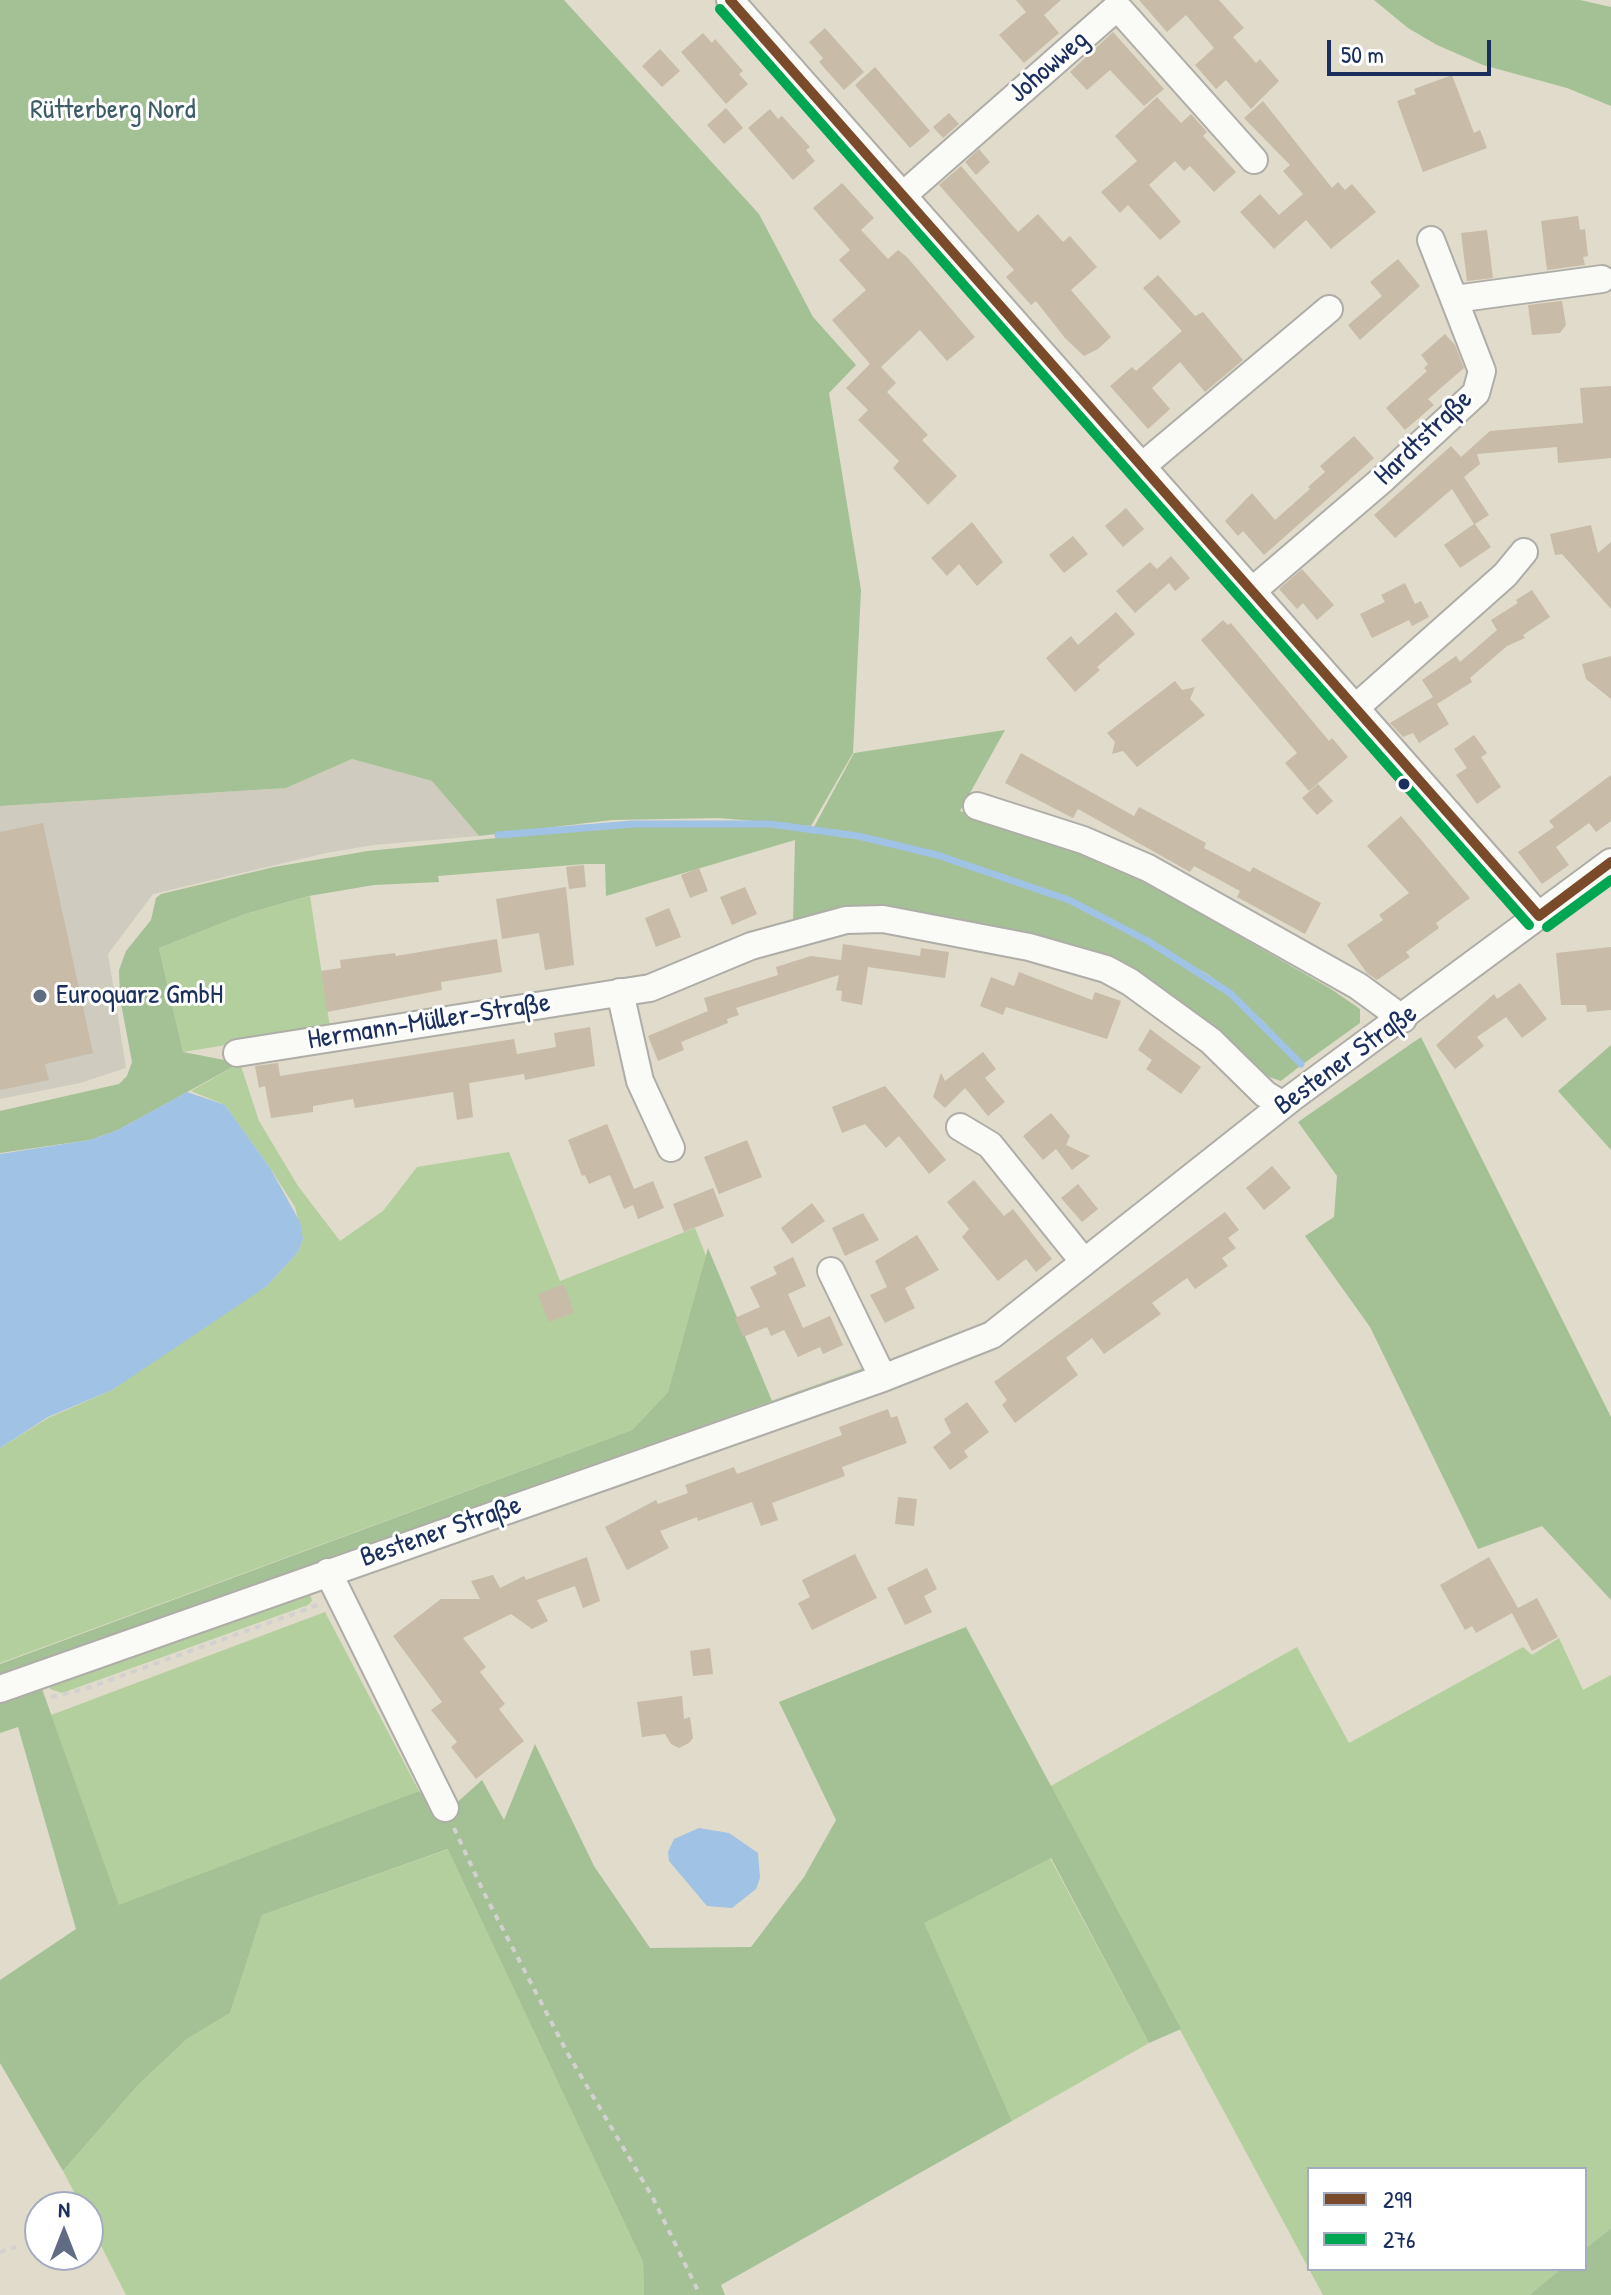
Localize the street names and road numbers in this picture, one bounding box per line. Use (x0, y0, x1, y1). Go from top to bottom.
street label: Johowweg (1002, 23, 1096, 111)
street label: Hardtstraße (1368, 383, 1480, 493)
street label: Hermann-Müller-Straße (305, 986, 553, 1058)
street label: Bestener Straße (1268, 997, 1424, 1123)
street label: Bestener Straße (356, 1489, 526, 1575)

